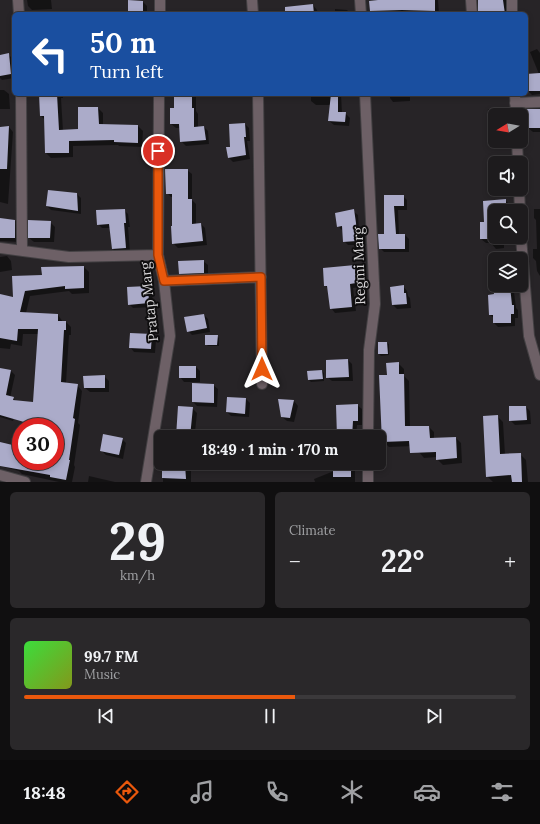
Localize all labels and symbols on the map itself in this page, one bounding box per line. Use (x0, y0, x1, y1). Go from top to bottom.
north arrow (488, 108, 528, 148)
pin (141, 134, 175, 168)
street label: Regmi Marg (349, 226, 369, 305)
street label: Pratap Marg (136, 261, 162, 343)
position arrow (241, 348, 283, 390)
speed limit sign: 30 (12, 418, 64, 470)

